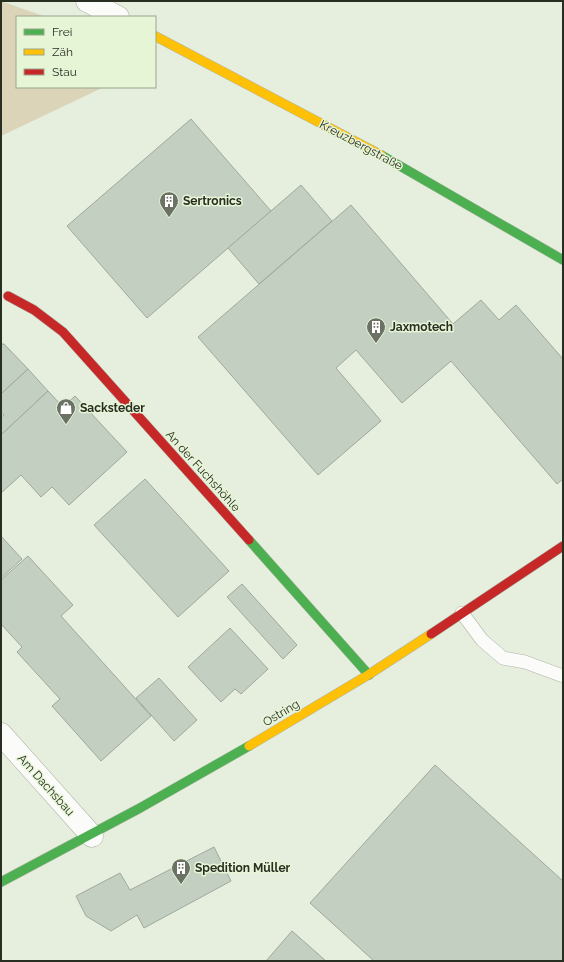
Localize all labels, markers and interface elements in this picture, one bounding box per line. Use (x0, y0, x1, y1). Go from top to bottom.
legend (16, 16, 156, 88)
text: Frei (52, 25, 72, 39)
text: Zäh (52, 45, 73, 59)
text: Stau (52, 65, 77, 79)
street label: Kreuzbergstraße (317, 117, 405, 173)
building icon: Sertronics (158, 190, 180, 218)
place label: Sertronics (183, 194, 242, 208)
building icon: Jaxmotech (365, 316, 387, 344)
place label: Jaxmotech (390, 320, 453, 334)
shop icon: Sacksteder (55, 397, 77, 425)
place label: Sacksteder (80, 401, 145, 415)
street label: An der Fuchshöhle (163, 428, 243, 514)
street label: Ostring (260, 697, 302, 729)
street label: Am Dachsbau (15, 751, 77, 819)
building icon: Spedition Müller (170, 857, 192, 885)
place label: Spedition Müller (195, 861, 291, 875)

